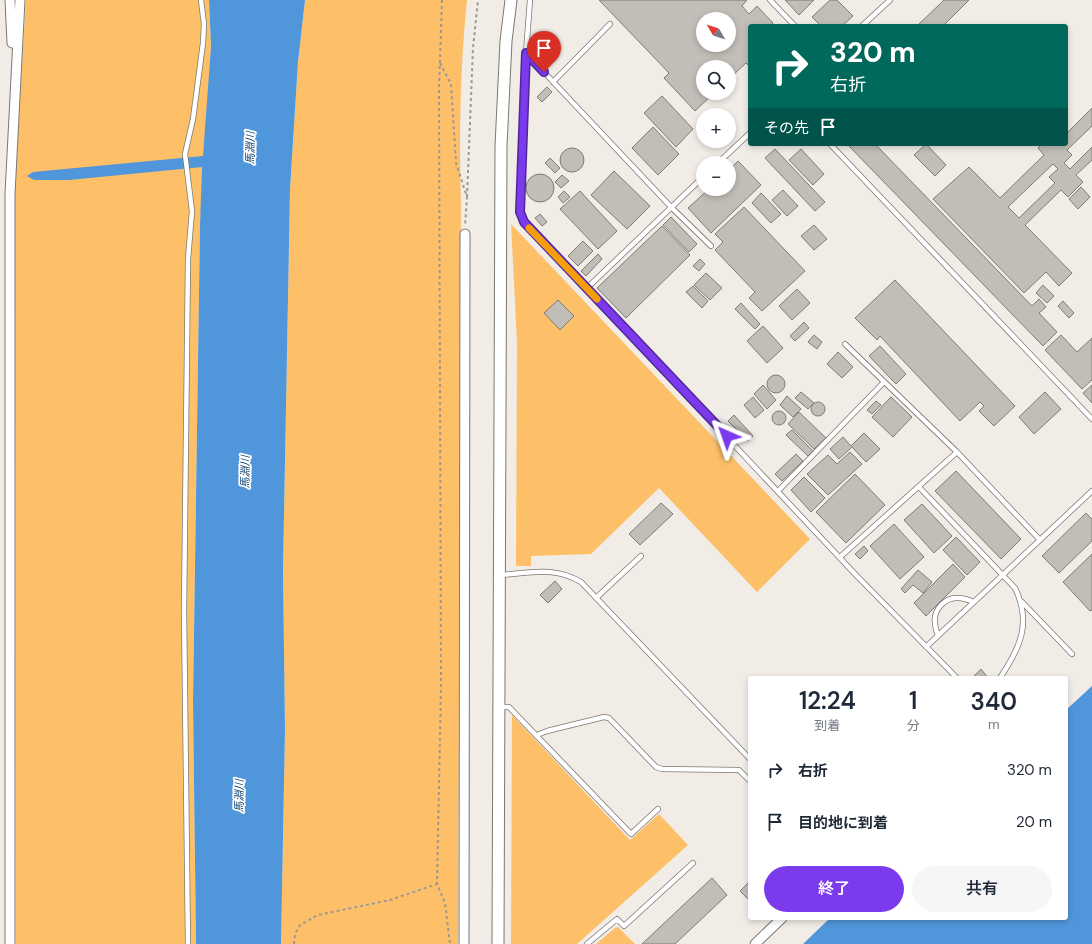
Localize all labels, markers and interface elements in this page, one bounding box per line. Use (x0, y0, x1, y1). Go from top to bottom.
north arrow (696, 12, 736, 52)
map controls (696, 12, 736, 196)
pin (527, 31, 561, 72)
text: 320 m (830, 34, 916, 71)
icon: arrive (533, 37, 555, 59)
icon: right (764, 40, 816, 92)
button: search (696, 60, 736, 100)
text: 右折 (830, 73, 866, 97)
button: + (696, 108, 736, 148)
icon: arrive (817, 116, 839, 138)
text: その先 (764, 118, 809, 138)
water label: 馬淵川 (243, 130, 257, 165)
button: − (696, 156, 736, 196)
position arrow (706, 415, 748, 457)
water label: 馬淵川 (238, 454, 252, 489)
text: 12:24 (799, 685, 856, 716)
text: 1 (909, 685, 917, 716)
text: 340 (971, 686, 1017, 717)
text: m (988, 716, 1000, 733)
text: 到着 (814, 717, 840, 734)
text: 分 (907, 717, 920, 734)
icon: right (764, 759, 786, 781)
text: 320 m (1007, 760, 1052, 780)
text: 右折 (798, 761, 828, 781)
water label: 馬淵川 (232, 778, 246, 813)
icon: arrive (764, 811, 786, 833)
text: 20 m (1016, 812, 1052, 832)
text: 目的地に到着 (798, 813, 888, 833)
button: 終了 (764, 866, 904, 912)
button: 共有 (912, 866, 1052, 912)

